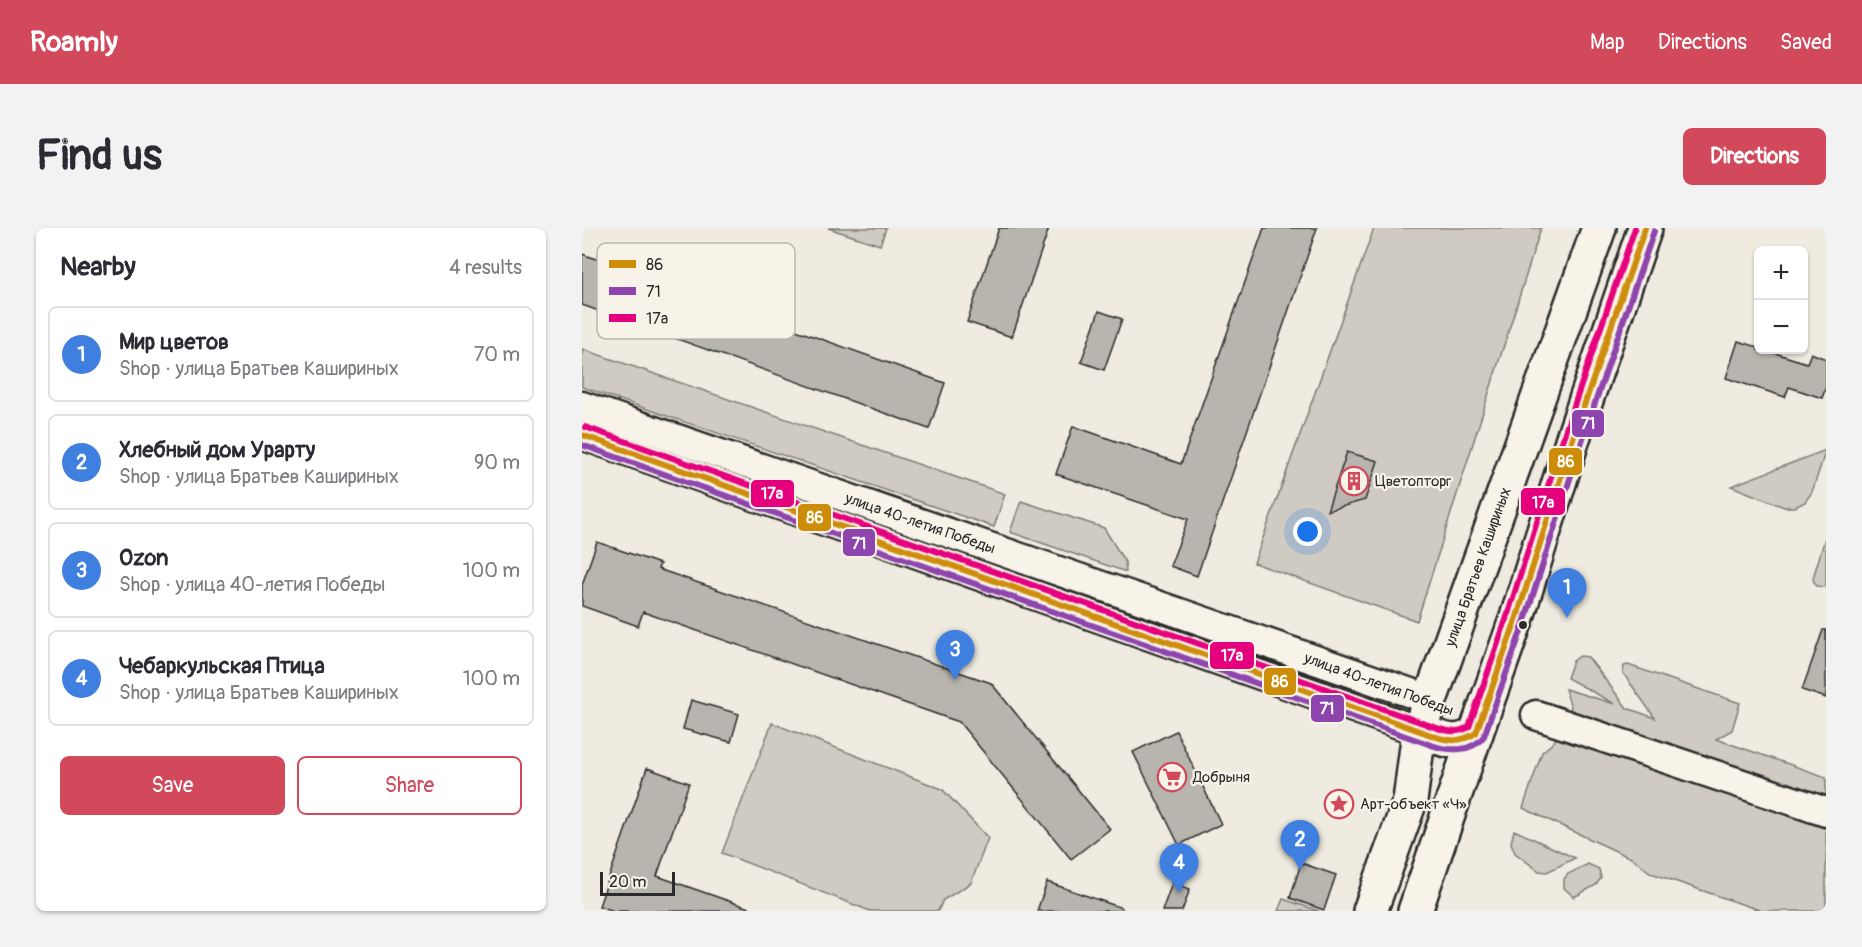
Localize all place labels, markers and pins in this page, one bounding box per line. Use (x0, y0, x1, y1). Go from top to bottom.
building icon: Цветопторг (1338, 465, 1370, 497)
place label: Цветопторг (1375, 472, 1451, 491)
pin: 1 (1548, 568, 1586, 618)
unlabelled marker (1517, 619, 1529, 631)
pin: 3 (936, 630, 974, 680)
supermarket icon: Добрыня (1156, 761, 1188, 793)
place label: Добрыня (1192, 768, 1250, 787)
place icon: Арт-объект «Ч» (1323, 788, 1355, 820)
place label: Арт-объект «Ч» (1360, 795, 1467, 814)
pin: 2 (1280, 820, 1320, 870)
pin: 4 (1160, 844, 1198, 893)

